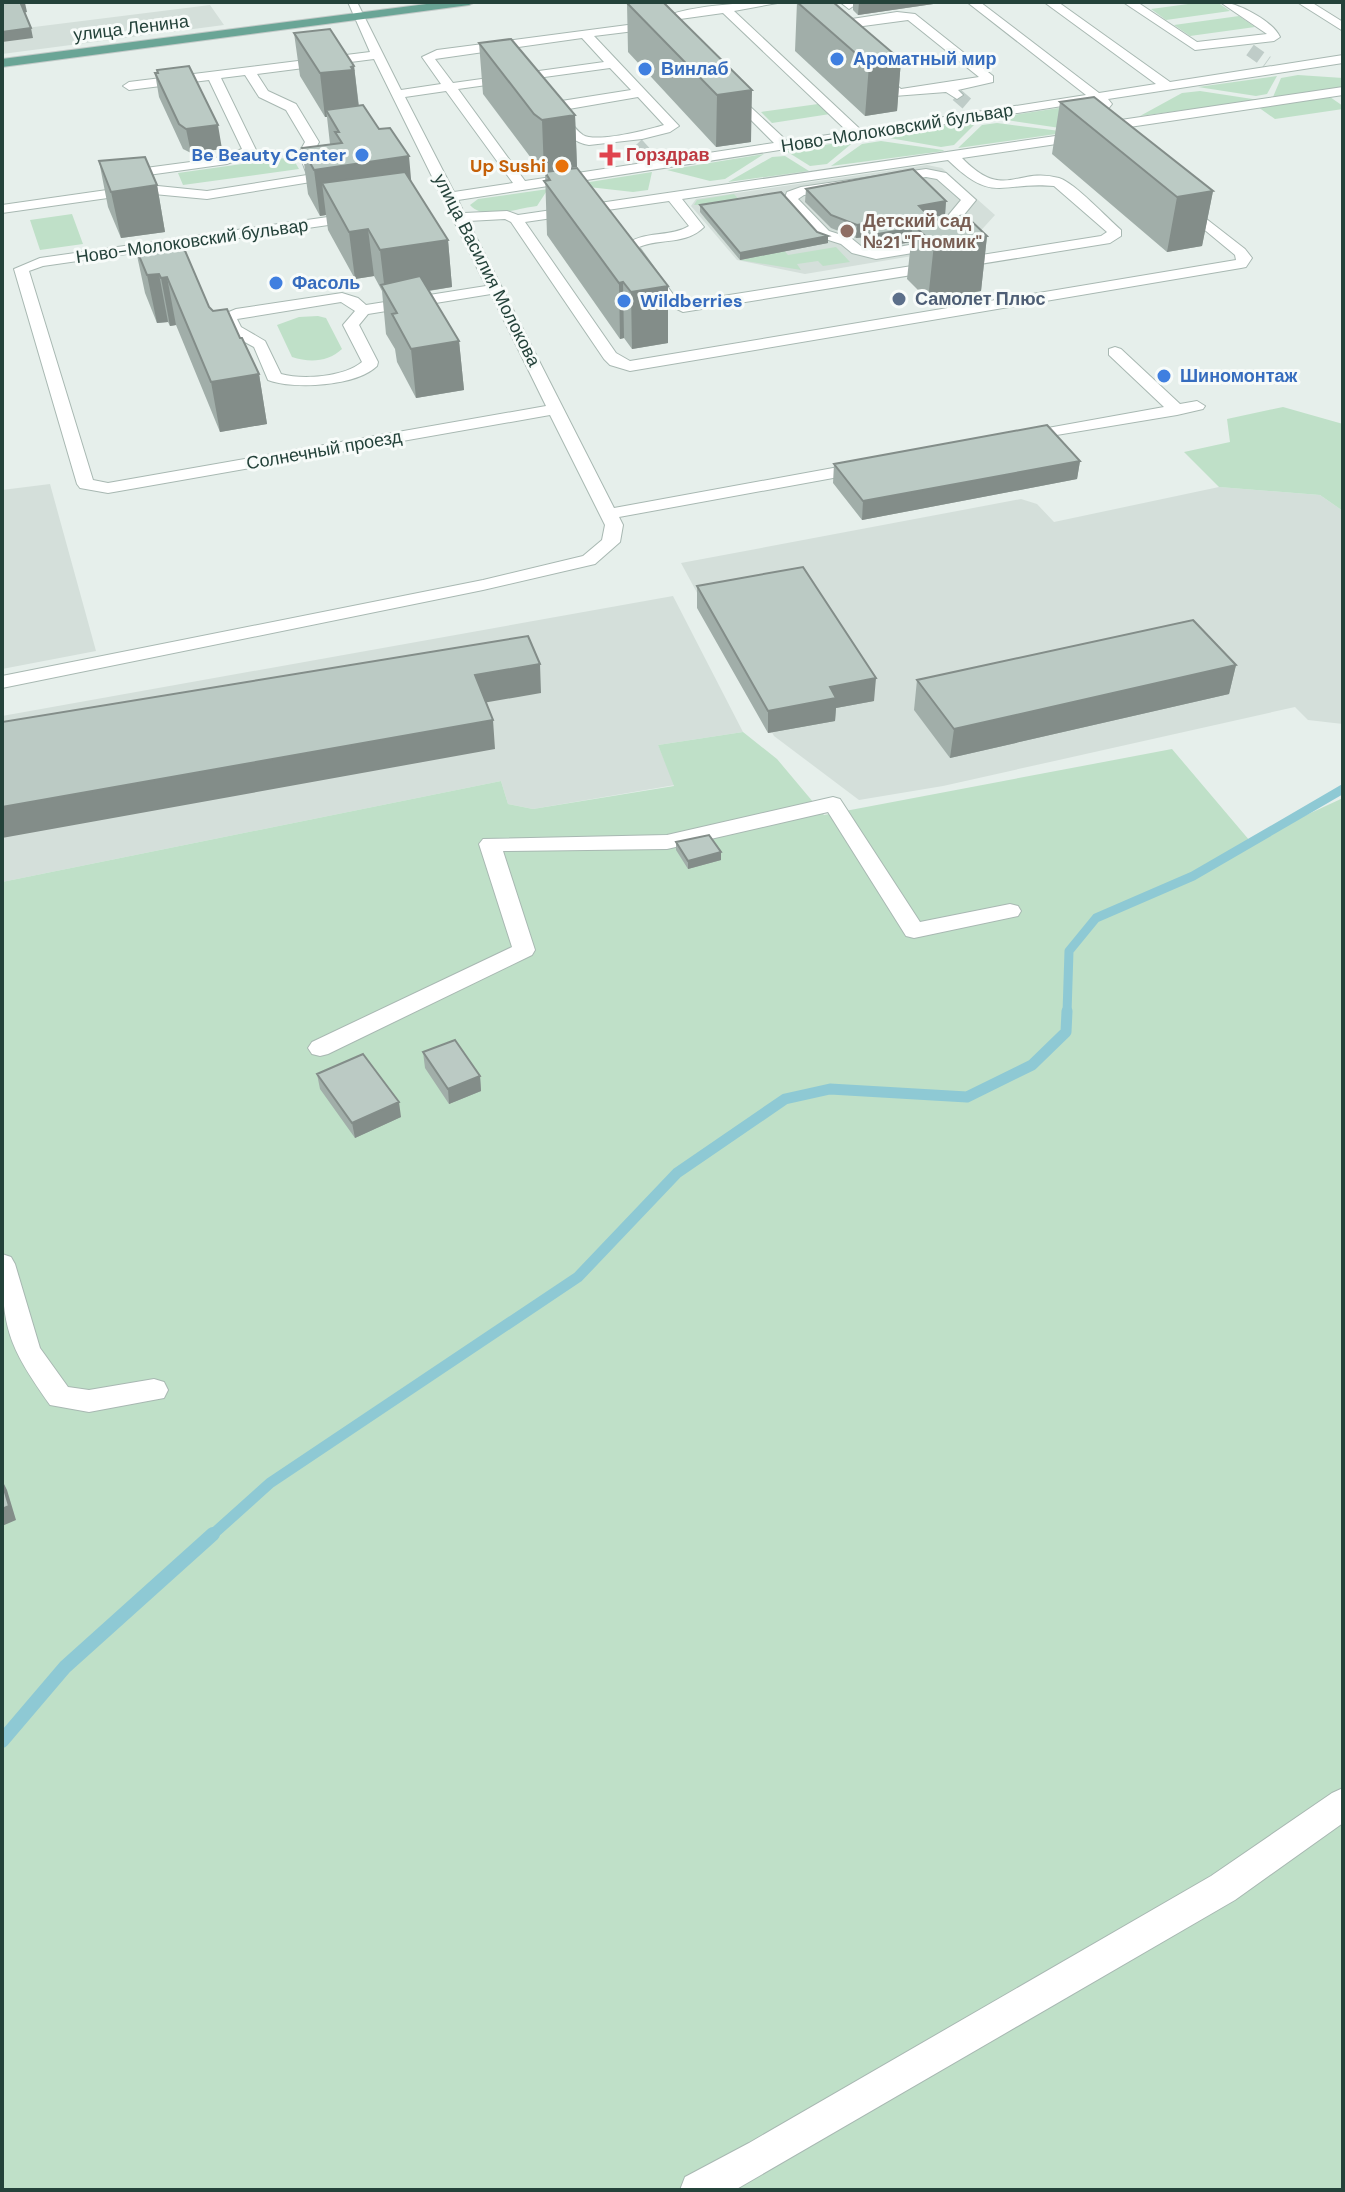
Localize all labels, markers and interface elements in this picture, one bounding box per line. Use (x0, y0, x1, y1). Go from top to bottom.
street label: улица Ленина (72, 9, 191, 47)
place label: Ароматный мир (853, 47, 997, 71)
marker: Ароматный мир (828, 50, 846, 68)
place label: Винлаб (661, 57, 729, 81)
marker: Винлаб (636, 60, 654, 78)
street label: Ново-Молоковский бульвар (779, 98, 1015, 158)
place label: Be Beauty Center (192, 143, 346, 167)
place label: Горздрав (626, 143, 710, 167)
marker: Be Beauty Center (353, 146, 371, 164)
marker: Горздрав (601, 146, 619, 164)
place label: Up Sushi (470, 154, 546, 178)
marker: Up Sushi (553, 157, 571, 175)
street label: улица Василия Молокова (428, 169, 547, 371)
place label: Детский сад №21 "Гномик" (863, 209, 982, 254)
street label: Ново-Молоковский бульвар (74, 213, 310, 269)
marker: Детский сад №21 "Гномик" (838, 222, 856, 240)
place label: Фасоль (292, 271, 360, 295)
marker: Фасоль (267, 274, 285, 292)
place label: Самолет Плюс (915, 287, 1045, 311)
place label: Wildberries (640, 289, 743, 313)
marker: Самолет Плюс (890, 290, 908, 308)
marker: Wildberries (615, 292, 633, 310)
place label: Шиномонтаж (1180, 364, 1298, 388)
marker: Шиномонтаж (1155, 367, 1173, 385)
street label: Солнечный проезд (244, 424, 404, 475)

